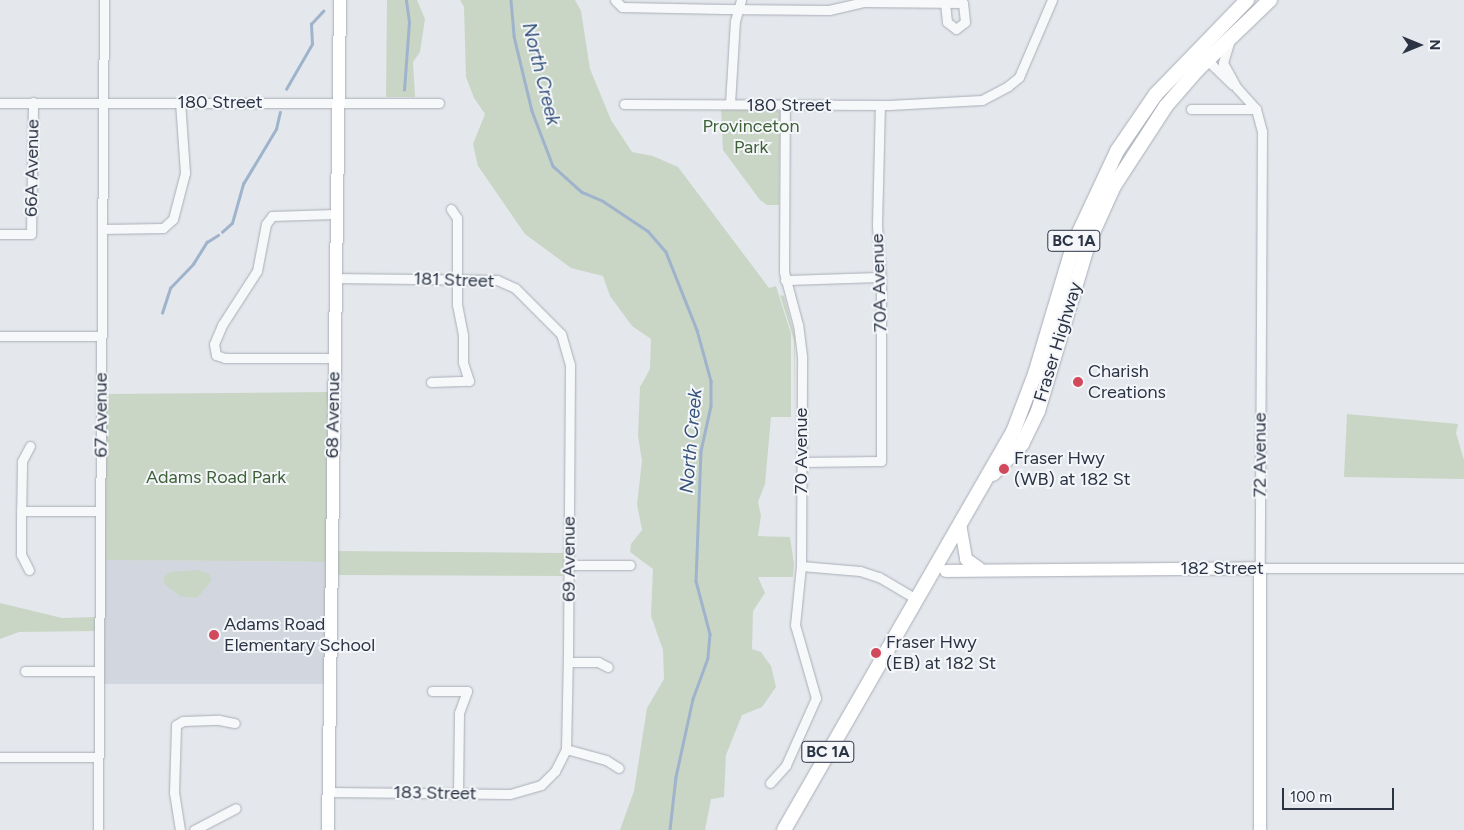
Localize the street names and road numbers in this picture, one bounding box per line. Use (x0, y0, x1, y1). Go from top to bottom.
street label: 180 Street (178, 91, 262, 113)
street label: 180 Street (747, 94, 831, 116)
street label: 66A Avenue (20, 119, 44, 217)
road number: BC 1A (1046, 228, 1102, 255)
street label: 70A Avenue (866, 233, 892, 333)
street label: 181 Street (413, 268, 495, 292)
street label: Fraser Highway (1030, 279, 1086, 405)
street label: 67 Avenue (90, 372, 112, 458)
street label: 68 Avenue (321, 372, 345, 458)
street label: 70 Avenue (790, 408, 812, 494)
street label: 72 Avenue (1249, 412, 1271, 498)
street label: 69 Avenue (558, 516, 580, 602)
street label: 182 Street (1180, 557, 1264, 579)
road number: BC 1A (800, 739, 856, 766)
street label: 183 Street (393, 781, 477, 805)

